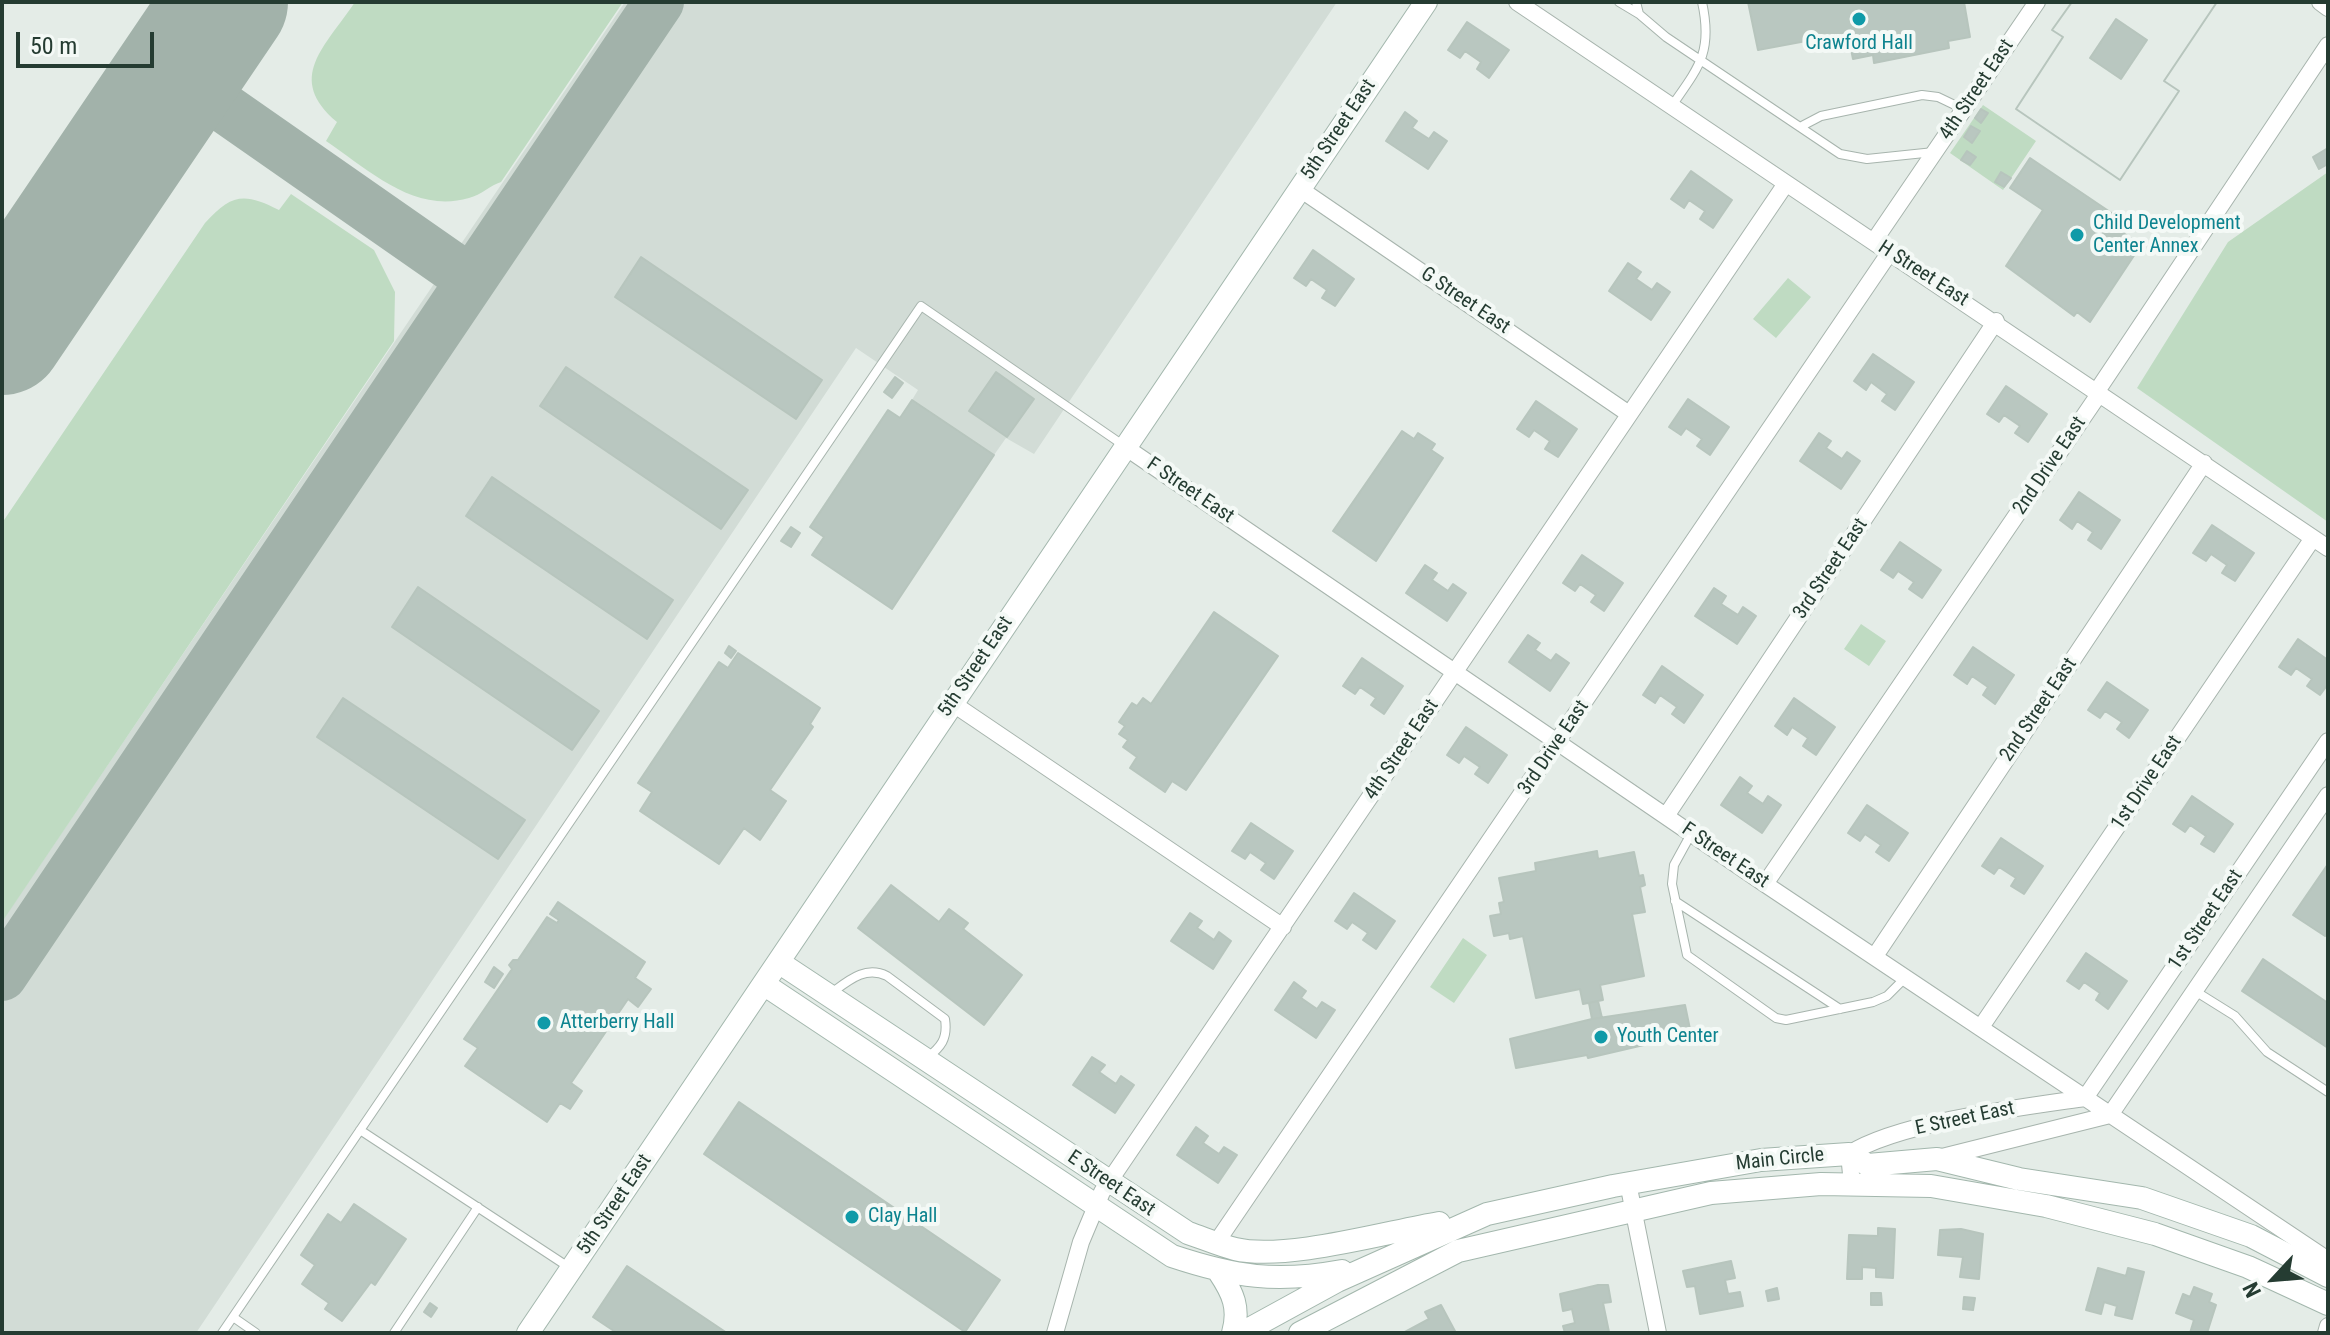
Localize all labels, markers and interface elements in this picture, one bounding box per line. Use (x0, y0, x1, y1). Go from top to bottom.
marker: Crawford Hall (1850, 10, 1868, 28)
scale bar (20, 16, 158, 66)
text: 50 m (30, 32, 77, 60)
place label: Crawford Hall (1805, 32, 1913, 56)
street label: 4th Street East (1935, 35, 2019, 145)
street label: 5th Street East (1297, 75, 1381, 185)
place label: Child Development Center Annex (2093, 212, 2241, 259)
marker: Child Development Center Annex (2068, 226, 2086, 244)
street label: H Street East (1873, 236, 1973, 312)
street label: G Street East (1416, 262, 1514, 340)
street label: 2nd Drive East (2008, 412, 2092, 520)
street label: F Street East (1142, 453, 1238, 529)
street label: 3rd Street East (1789, 514, 1873, 624)
street label: 5th Street East (934, 612, 1018, 722)
street label: 2nd Street East (1995, 654, 2083, 766)
street label: 4th Street East (1360, 695, 1444, 805)
street label: 3rd Drive East (1513, 696, 1595, 800)
street label: 1st Drive East (2107, 731, 2187, 835)
street label: F Street East (1677, 818, 1773, 894)
street label: 1st Street East (2164, 865, 2248, 975)
place label: Atterberry Hall (560, 1011, 674, 1035)
marker: Atterberry Hall (535, 1014, 553, 1032)
place label: Youth Center (1617, 1025, 1719, 1049)
marker: Youth Center (1592, 1028, 1610, 1046)
street label: E Street East (1913, 1097, 2017, 1141)
street label: Main Circle (1735, 1143, 1825, 1177)
street label: E Street East (1063, 1146, 1159, 1222)
street label: 5th Street East (573, 1150, 657, 1260)
place label: Clay Hall (868, 1205, 937, 1229)
marker: Clay Hall (843, 1208, 861, 1226)
north arrow (2234, 1239, 2314, 1319)
text: N (2238, 1278, 2266, 1301)

